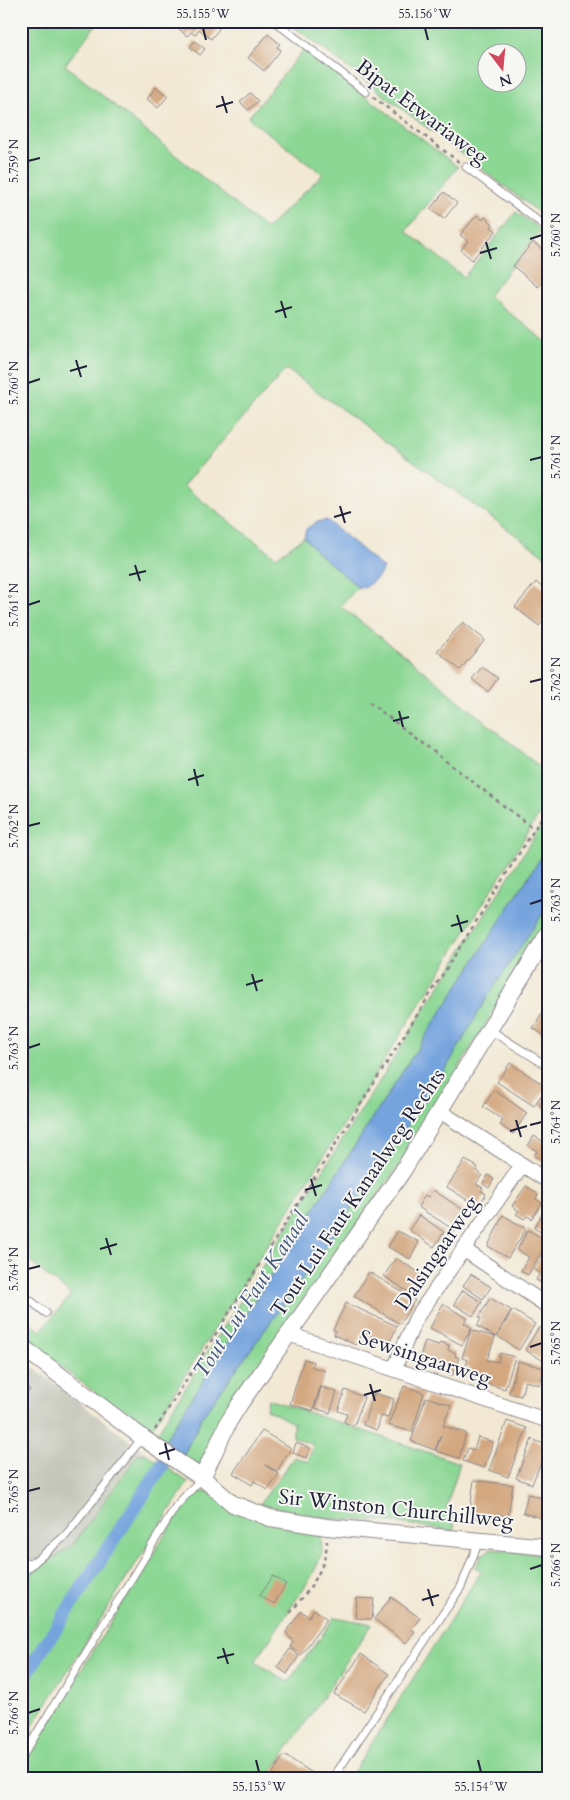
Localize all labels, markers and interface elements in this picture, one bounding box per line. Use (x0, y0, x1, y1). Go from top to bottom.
text: 55.155°W (176, 6, 230, 22)
text: 55.156°W (398, 6, 452, 22)
north arrow (478, 42, 528, 92)
street label: Bipat Etwariaweg (350, 53, 494, 172)
text: N (497, 69, 514, 91)
text: 5.759°N (6, 138, 22, 183)
text: 5.760°N (548, 212, 564, 257)
text: 5.760°N (6, 360, 22, 405)
text: 5.761°N (548, 434, 564, 479)
text: 5.761°N (6, 582, 22, 627)
text: 5.762°N (548, 656, 564, 701)
text: 5.762°N (6, 803, 22, 848)
text: 5.763°N (548, 877, 564, 922)
text: 5.763°N (6, 1025, 22, 1070)
street label: Tout Lui Faut Kanaalweg Rechts (264, 1063, 452, 1323)
text: 5.764°N (548, 1099, 564, 1144)
street label: Dalsingaarweg (388, 1190, 486, 1316)
water label: Tout Lui Faut Kanaal (186, 1205, 316, 1384)
text: 5.764°N (6, 1246, 22, 1291)
text: 5.765°N (548, 1320, 564, 1365)
street label: Sewsingaarweg (355, 1323, 495, 1393)
text: 5.765°N (6, 1468, 22, 1513)
street label: Sir Winston Churchillweg (277, 1482, 515, 1536)
text: 5.766°N (548, 1542, 564, 1587)
text: 5.766°N (6, 1690, 22, 1735)
text: 55.153°W (232, 1779, 286, 1795)
text: 55.154°W (454, 1779, 508, 1795)

